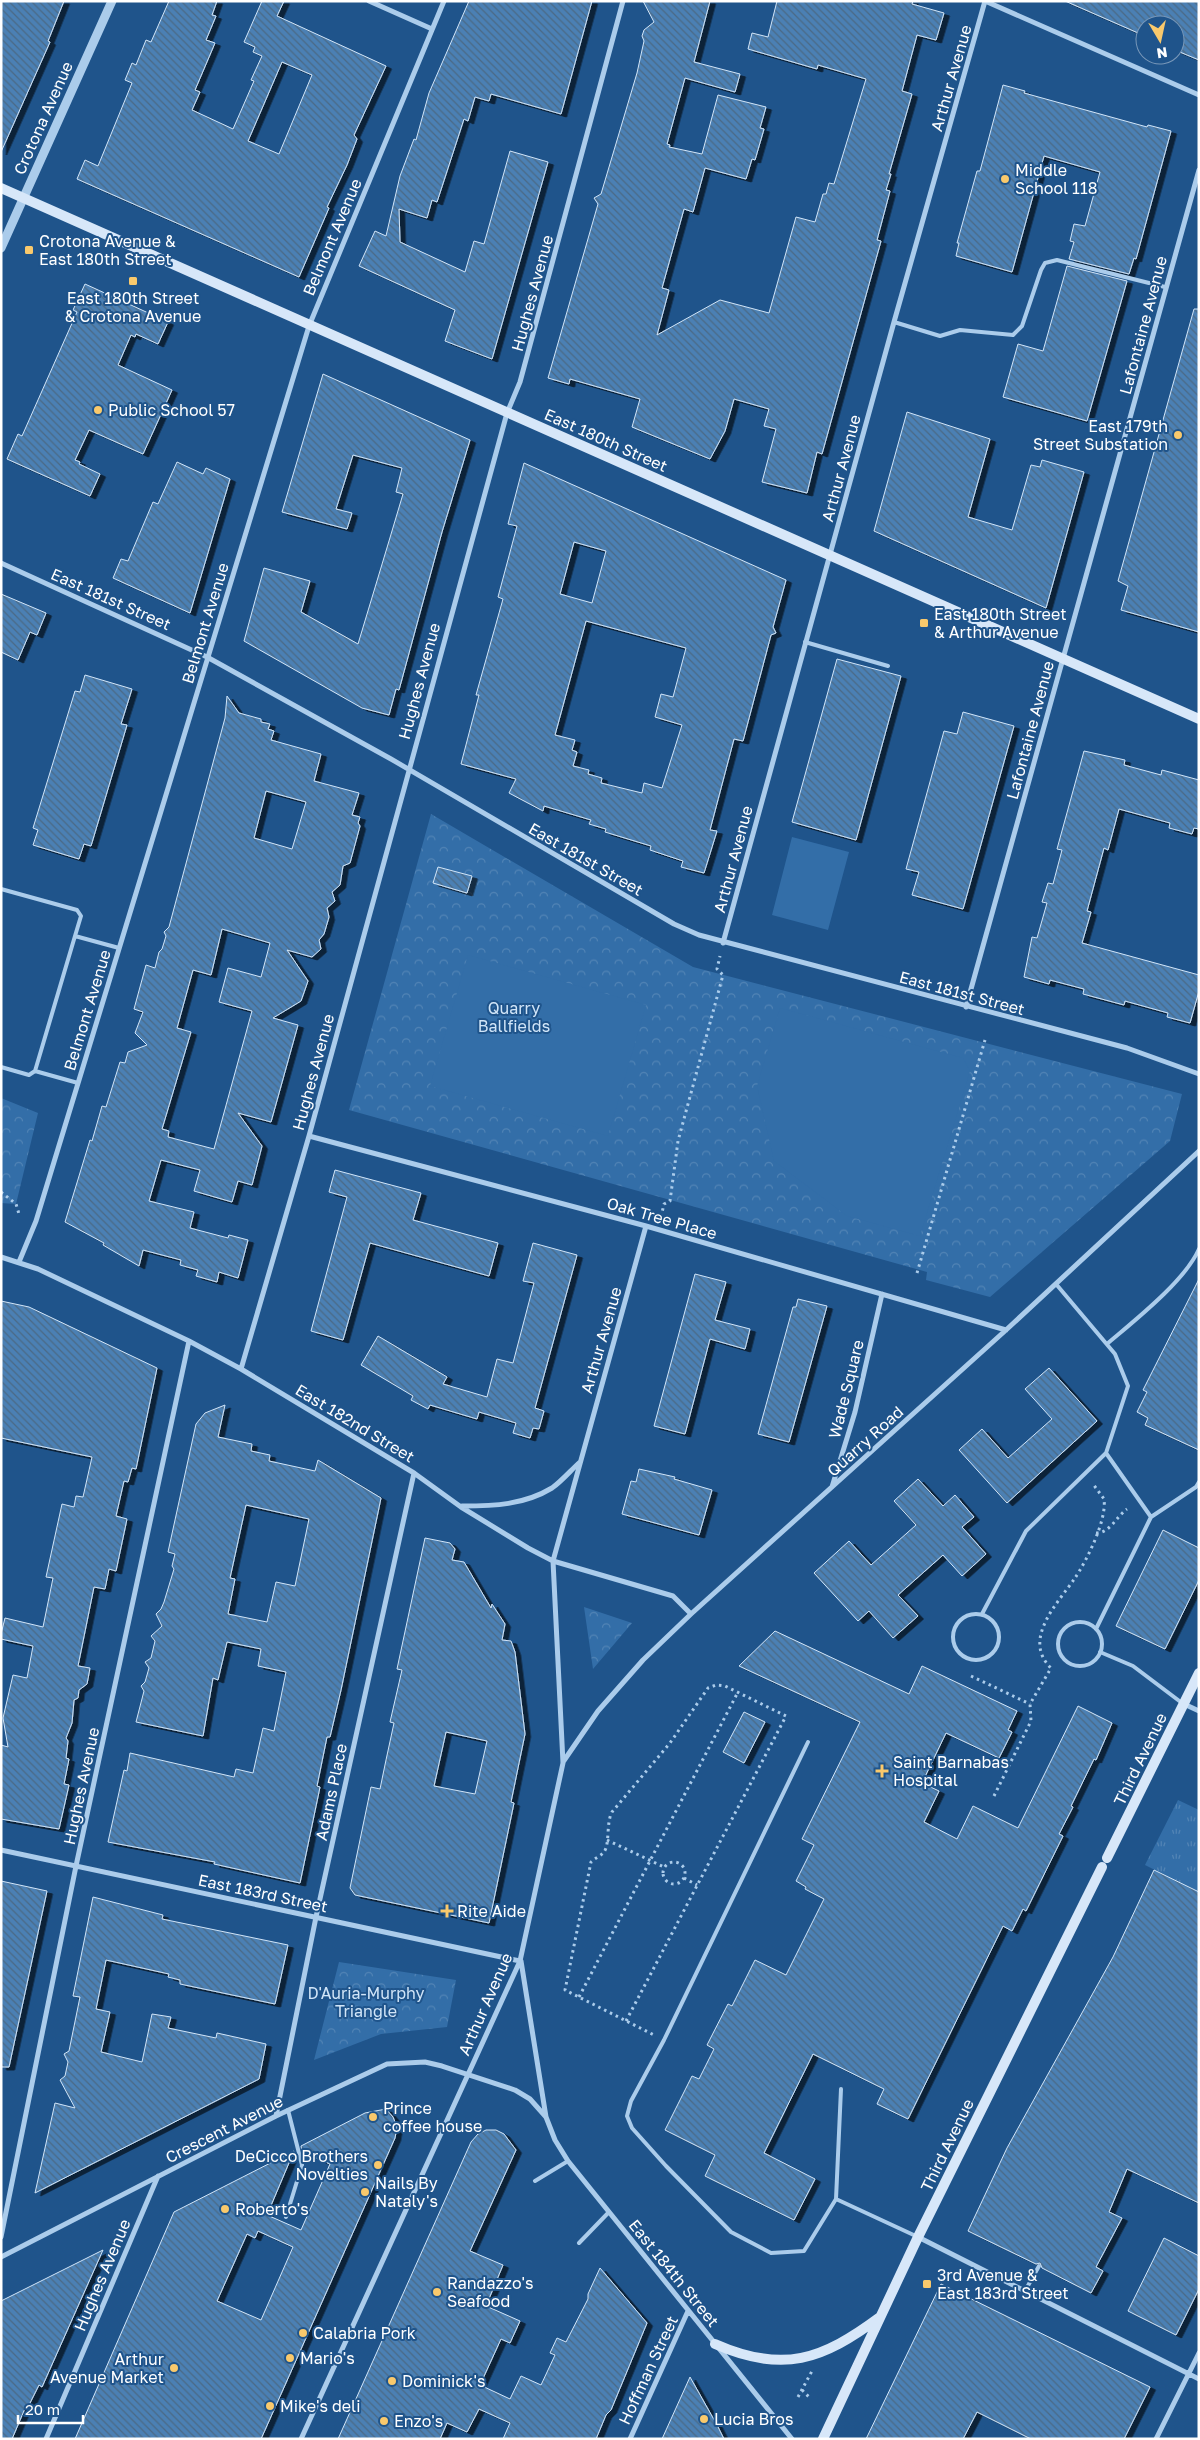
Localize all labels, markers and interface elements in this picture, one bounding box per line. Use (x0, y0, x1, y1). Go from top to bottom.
north arrow (1135, 15, 1185, 65)
street label: Arthur Avenue (926, 22, 976, 134)
text: N (1156, 44, 1169, 63)
street label: Crotona Avenue (9, 58, 77, 178)
place label: Middle School 118 (1015, 160, 1097, 198)
marker: Middle School 118 (999, 173, 1011, 185)
street label: Belmont Avenue (298, 175, 366, 299)
place label: Crotona Avenue & East 180th Street (39, 231, 176, 269)
street label: Hughes Avenue (507, 233, 557, 353)
marker: Crotona Avenue & East 180th Street (23, 244, 35, 256)
street label: Lafontaine Avenue (1115, 254, 1171, 396)
marker: East 180th Street & Crotona Avenue (127, 275, 139, 287)
place label: East 180th Street & Crotona Avenue (65, 288, 201, 326)
place label: Public School 57 (108, 400, 235, 420)
marker: Public School 57 (92, 404, 104, 416)
street label: East 180th Street (541, 404, 671, 476)
street label: Arthur Avenue (817, 412, 865, 524)
place label: East 179th Street Substation (1033, 416, 1168, 454)
marker: East 179th Street Substation (1172, 429, 1184, 441)
street label: Belmont Avenue (177, 560, 233, 686)
street label: East 181st Street (48, 564, 174, 634)
place label: East 180th Street & Arthur Avenue (934, 604, 1067, 642)
marker: East 180th Street & Arthur Avenue (918, 617, 930, 629)
street label: Hughes Avenue (394, 621, 444, 741)
street label: Lafontaine Avenue (1002, 659, 1058, 801)
street label: Arthur Avenue (709, 803, 757, 915)
street label: East 181st Street (525, 818, 647, 900)
street label: Belmont Avenue (59, 947, 115, 1073)
street label: East 181st Street (897, 967, 1027, 1019)
park label: Quarry Ballfields (478, 998, 550, 1036)
street label: Hughes Avenue (288, 1012, 338, 1132)
street label: Oak Tree Place (605, 1193, 719, 1243)
street label: Arthur Avenue (576, 1284, 626, 1396)
street label: Wade Square (824, 1338, 868, 1440)
street label: East 182nd Street (292, 1380, 418, 1466)
street label: Quarry Road (823, 1402, 907, 1480)
street label: Third Avenue (1109, 1709, 1171, 1809)
street label: Hughes Avenue (59, 1725, 103, 1847)
street label: Adams Place (311, 1742, 351, 1842)
place label: Saint Barnabas Hospital (893, 1752, 1009, 1790)
marker: Saint Barnabas Hospital (875, 1764, 889, 1778)
street label: East 183rd Street (197, 1870, 329, 1916)
place label: Rite Aide (457, 1901, 526, 1921)
marker: Rite Aide (441, 1905, 453, 1917)
street label: Arthur Avenue (454, 1950, 516, 2058)
park label: D'Auria-Murphy Triangle (307, 1983, 425, 2021)
street label: Crescent Avenue (162, 2091, 286, 2167)
street label: Third Avenue (916, 2095, 978, 2195)
place label: Prince coffee house (383, 2098, 482, 2136)
marker: Prince coffee house (367, 2111, 379, 2123)
place label: DeCicco Brothers Novelties (235, 2146, 368, 2184)
marker: DeCicco Brothers Novelties (372, 2159, 384, 2171)
place label: Nails By Nataly's (375, 2173, 438, 2211)
marker: Nails By Nataly's (359, 2186, 371, 2198)
place label: Roberto's (235, 2199, 309, 2219)
marker: Roberto's (219, 2203, 231, 2215)
street label: East 184th Street (625, 2215, 723, 2331)
street label: Hughes Avenue (69, 2216, 135, 2334)
place label: 3rd Avenue & East 183rd Street (937, 2265, 1069, 2303)
place label: Randazzo's Seafood (447, 2273, 533, 2311)
marker: 3rd Avenue & East 183rd Street (921, 2278, 933, 2290)
marker: Randazzo's Seafood (431, 2286, 443, 2298)
street label: Hoffman Street (614, 2312, 682, 2428)
place label: Calabria Pork (313, 2323, 416, 2343)
marker: Calabria Pork (297, 2327, 309, 2339)
place label: Mario's (300, 2348, 355, 2368)
place label: Arthur Avenue Market (50, 2349, 164, 2387)
marker: Mario's (284, 2352, 296, 2364)
marker: Arthur Avenue Market (168, 2362, 180, 2374)
place label: Dominick's (402, 2371, 485, 2391)
marker: Dominick's (386, 2375, 398, 2387)
scale bar (18, 2392, 82, 2424)
place label: Mike's deli (280, 2396, 360, 2416)
text: 20 m (25, 2400, 60, 2418)
marker: Mike's deli (264, 2400, 276, 2412)
place label: Lucia Bros (714, 2409, 793, 2429)
place label: Enzo's (394, 2411, 443, 2431)
marker: Lucia Bros (698, 2413, 710, 2425)
marker: Enzo's (378, 2415, 390, 2427)

